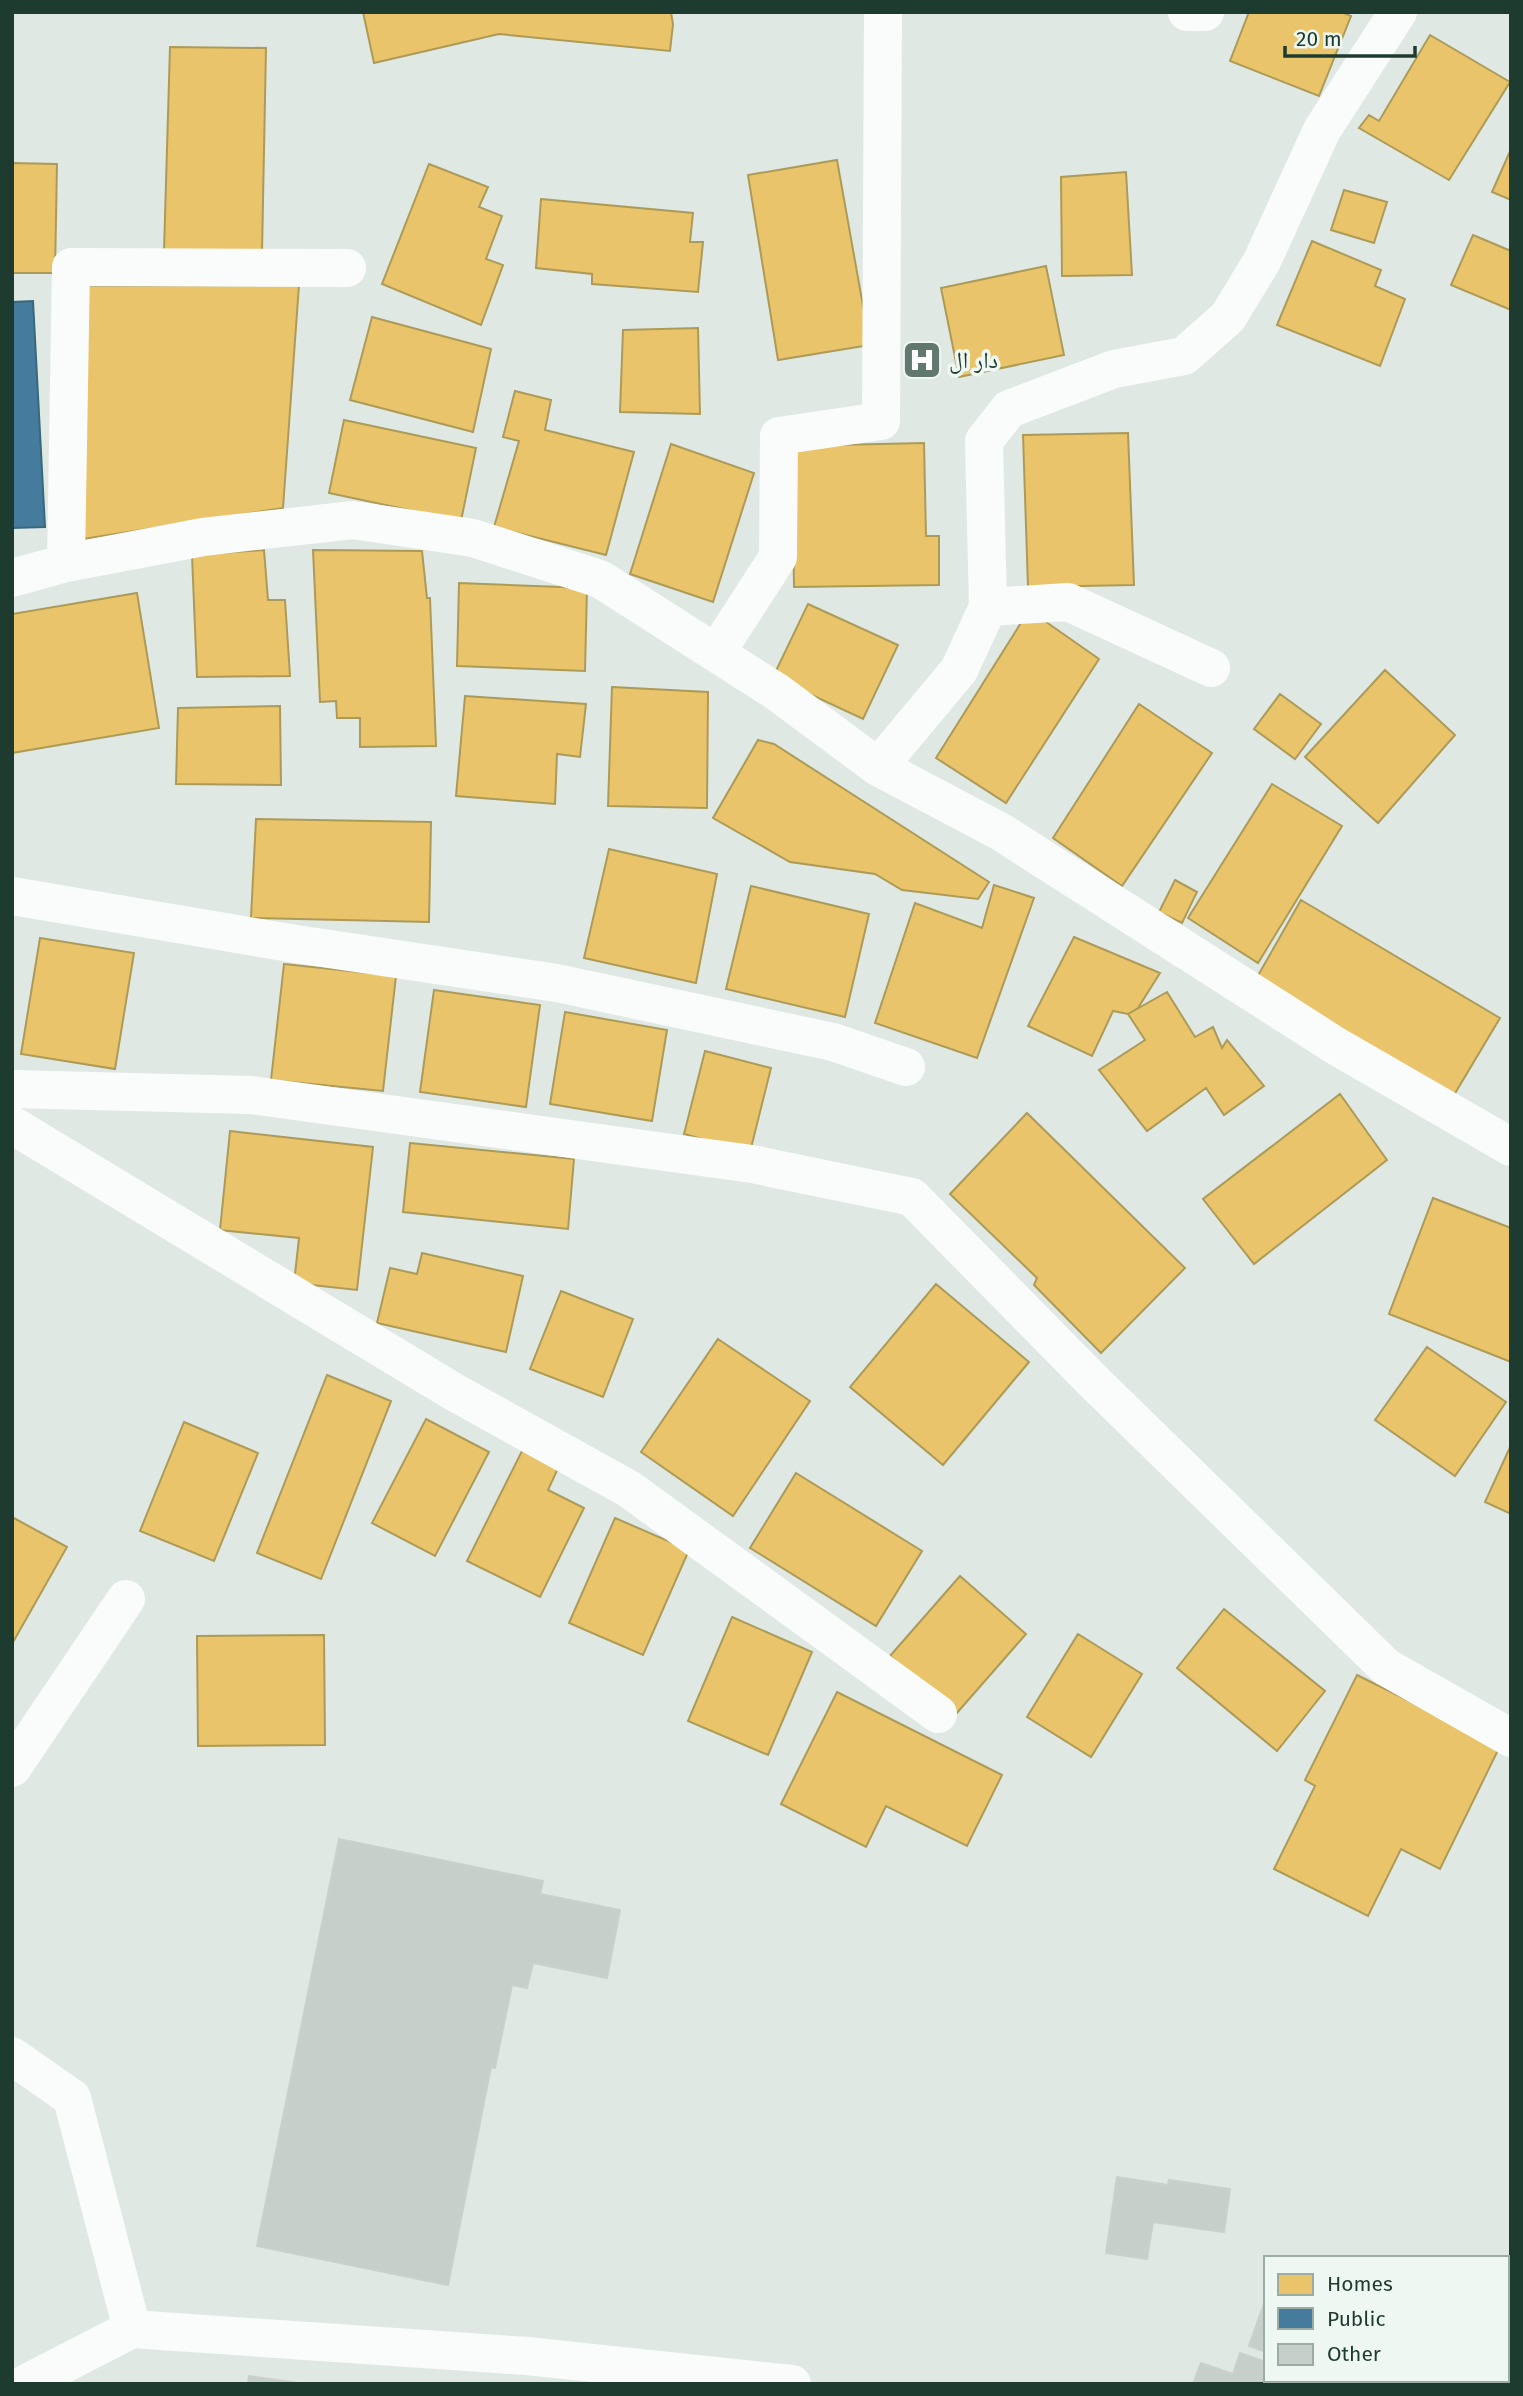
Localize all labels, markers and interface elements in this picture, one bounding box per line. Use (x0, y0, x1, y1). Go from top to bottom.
scale bar (1285, 14, 1414, 58)
text: 20 m (1296, 26, 1342, 52)
hospital icon: دار ال (901, 339, 943, 381)
place label: دار ال (949, 346, 998, 374)
legend (1264, 2256, 1509, 2382)
text: Homes (1327, 2271, 1393, 2297)
text: Public (1327, 2306, 1385, 2332)
text: Other (1327, 2341, 1381, 2367)

